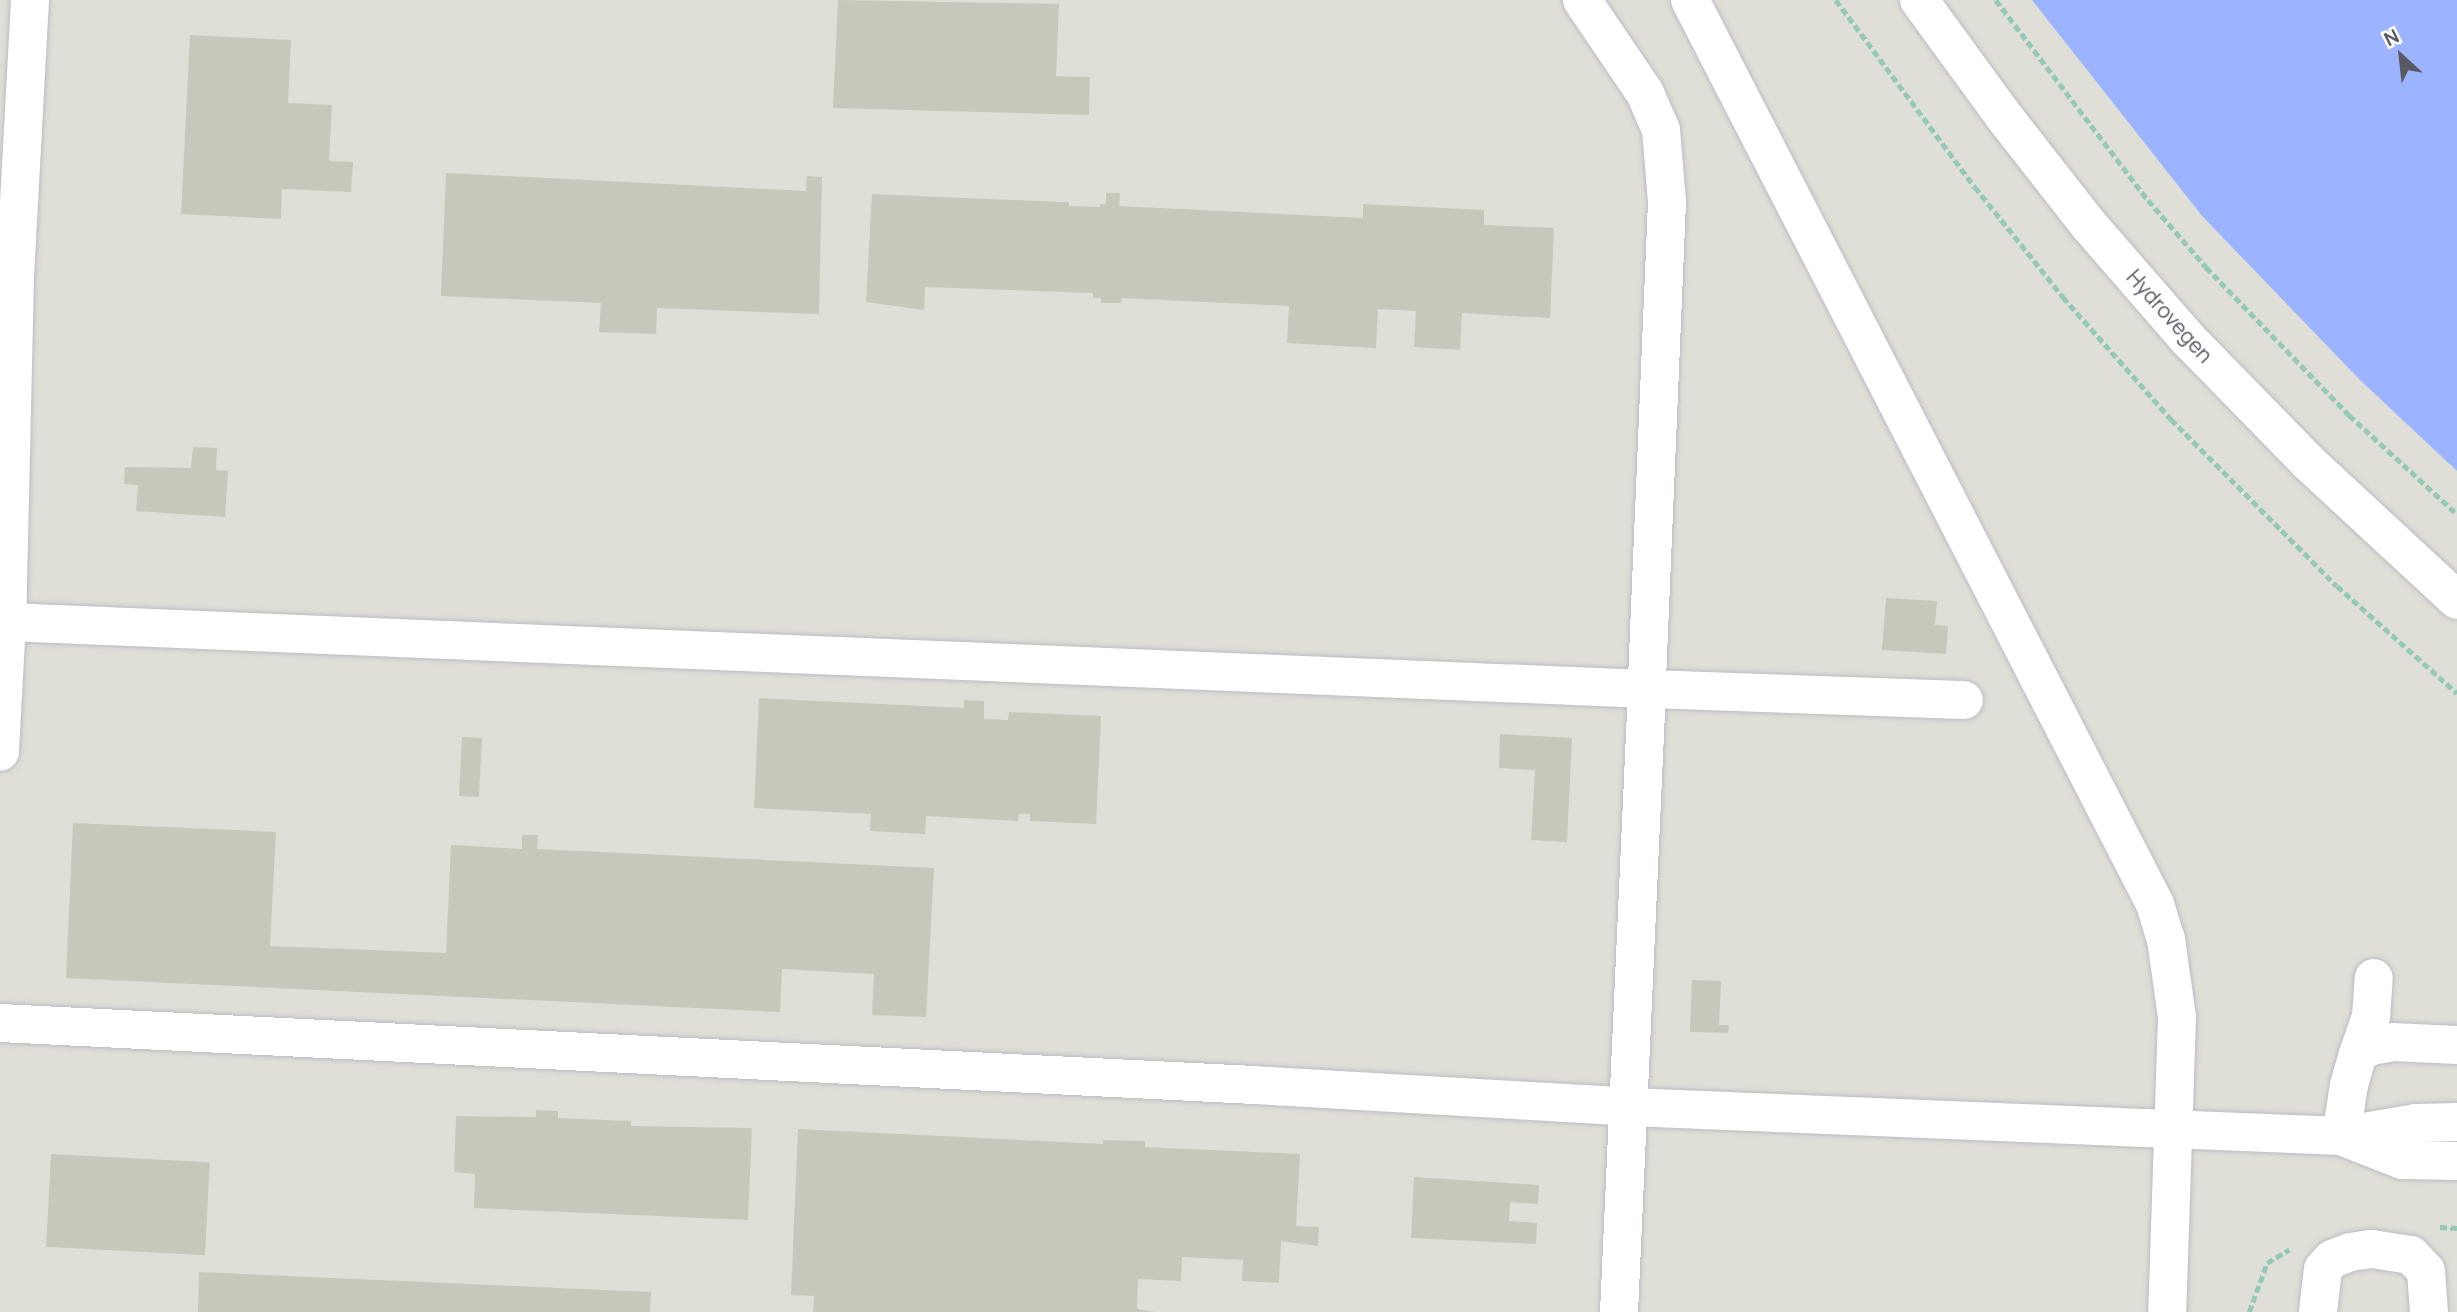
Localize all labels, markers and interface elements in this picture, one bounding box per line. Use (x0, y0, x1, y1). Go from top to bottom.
north arrow (2366, 21, 2436, 91)
text: N (2379, 23, 2403, 52)
street label: Hydrovegen (2122, 264, 2218, 368)

